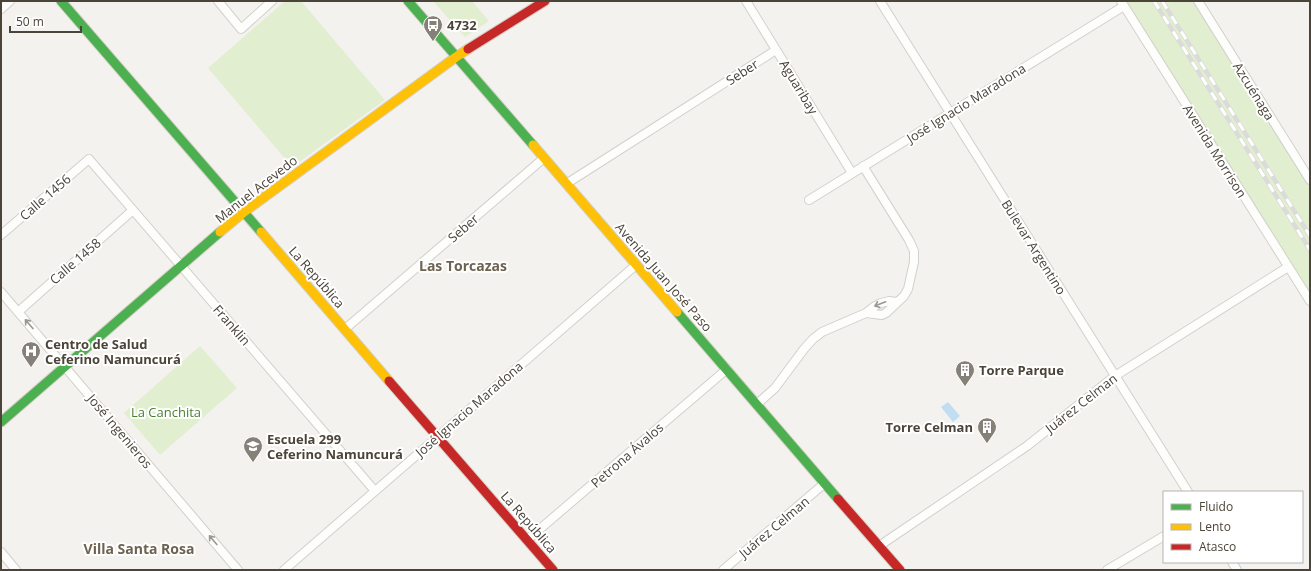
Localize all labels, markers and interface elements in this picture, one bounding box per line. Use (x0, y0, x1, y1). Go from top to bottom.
scale bar (10, 8, 81, 34)
text: 50 m (16, 13, 44, 30)
bus stop icon: 4732 (422, 14, 444, 42)
place label: 4732 (447, 16, 477, 34)
street label: Seber (722, 55, 762, 89)
street label: Aguaribay (776, 56, 823, 118)
street label: José Ignacio Maradona (901, 59, 1029, 148)
street label: Azcuénaga (1229, 59, 1279, 123)
street label: Avenida Morrison (1179, 101, 1251, 201)
street label: Manuel Acevedo (211, 151, 301, 227)
street label: Calle 1456 (16, 170, 74, 224)
street label: Bulevar Argentino (998, 196, 1071, 298)
street label: Seber (444, 209, 483, 246)
street label: Avenida Juan José Paso (612, 219, 717, 336)
street label: Calle 1458 (46, 234, 104, 288)
street label: La República (285, 242, 349, 312)
district label: Las Torcazas (419, 256, 507, 275)
street label: Franklin (209, 301, 255, 349)
one-way arrow (875, 301, 887, 309)
one-way arrow (24, 319, 33, 329)
place label: Centro de Salud Ceferino Namuncurá (45, 335, 181, 368)
hospital icon: Centro de Salud Ceferino Namuncurá (20, 340, 42, 368)
street label: José Ignacio Maradona (410, 357, 527, 462)
building icon: Torre Parque (954, 359, 976, 387)
place label: Torre Parque (979, 361, 1064, 379)
street label: Juárez Celman (1040, 369, 1121, 438)
street label: José Ingenieros (82, 388, 156, 472)
park label: La Canchita (131, 403, 201, 421)
building icon: Torre Celman (976, 416, 998, 444)
street label: Petrona Ávalos (587, 418, 667, 492)
place label: Torre Celman (885, 418, 973, 436)
place label: Escuela 299 Ceferino Namuncurá (267, 430, 403, 463)
school or university icon: Escuela 299 Ceferino Namuncurá (242, 435, 264, 463)
street label: La República (497, 487, 561, 557)
legend (1163, 491, 1303, 563)
street label: Juárez Celman (733, 492, 813, 563)
text: Fluido (1199, 498, 1233, 515)
text: Lento (1199, 518, 1231, 535)
one-way arrow (209, 535, 218, 546)
text: Atasco (1199, 538, 1236, 555)
district label: Villa Santa Rosa (84, 539, 194, 558)

